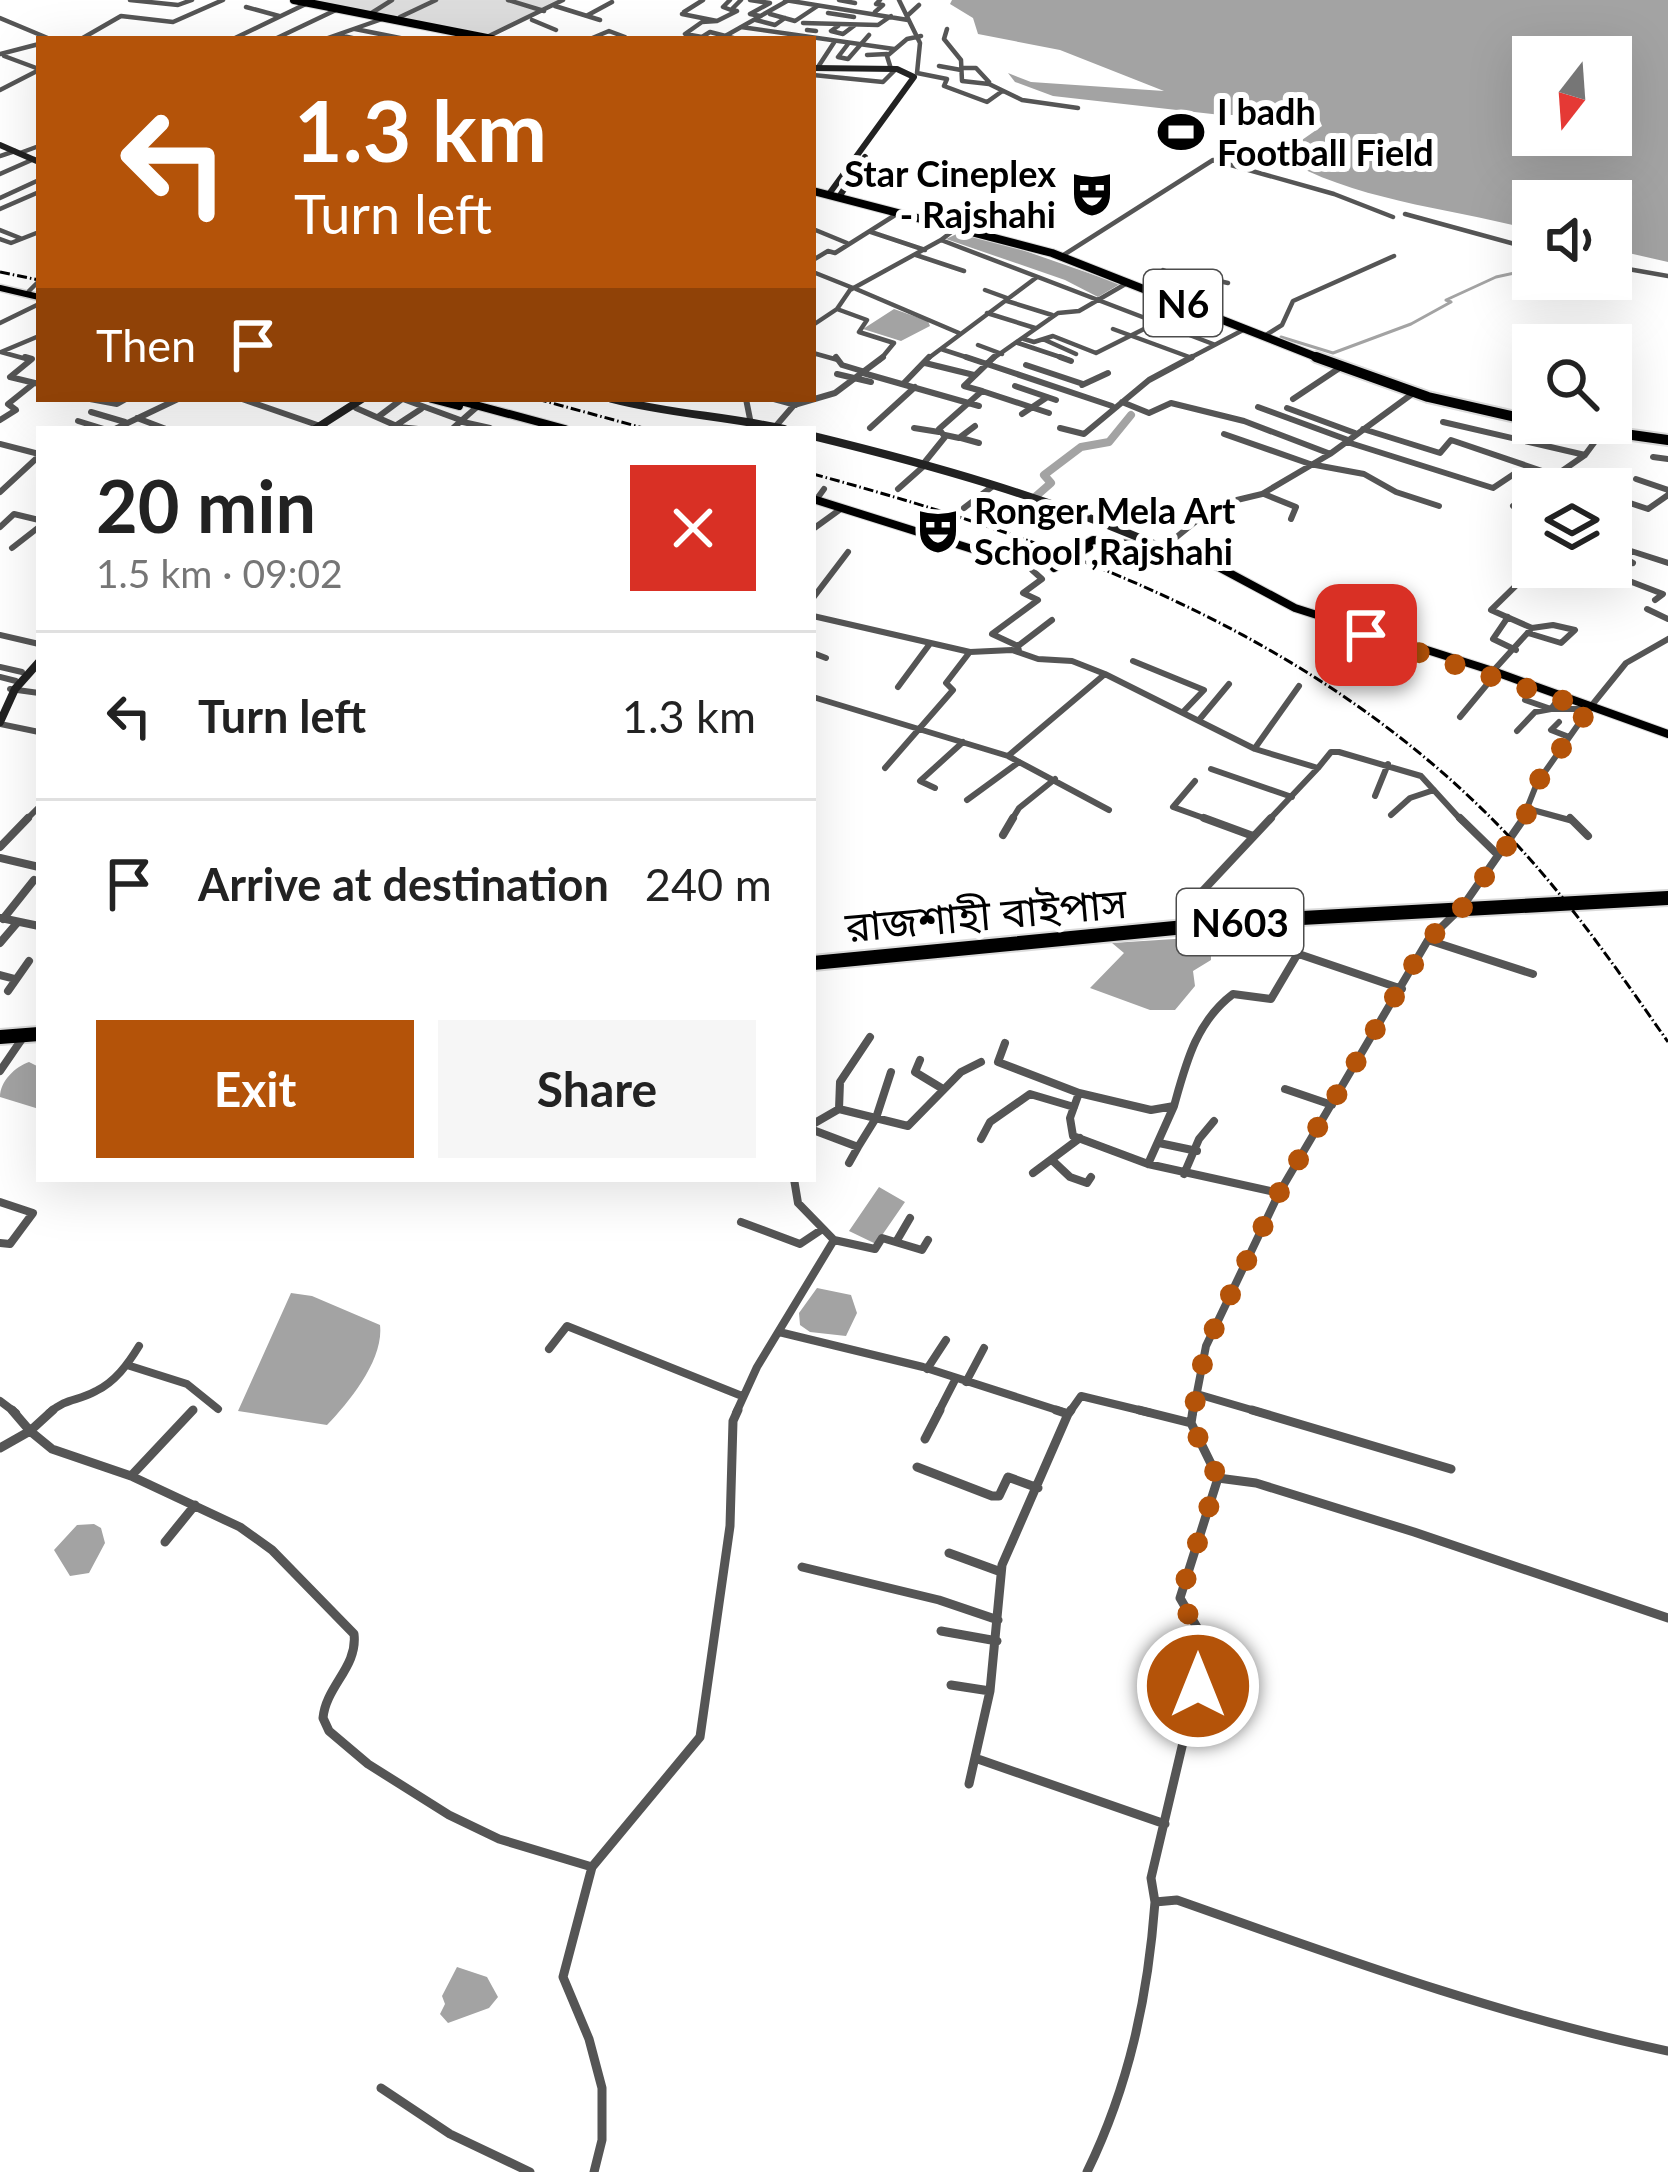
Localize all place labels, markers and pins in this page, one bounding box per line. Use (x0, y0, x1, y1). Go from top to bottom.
place label: I badh Football Field (1217, 89, 1434, 174)
sports icon: I badh Football Field (1156, 107, 1206, 157)
place label: Star Cineplex - Rajshahi (844, 151, 1056, 236)
theatre icon: Star Cineplex - Rajshahi (1067, 169, 1117, 219)
place label: Ronger Mela Art School ,Rajshahi (974, 488, 1236, 573)
theatre icon: Ronger Mela Art School ,Rajshahi (913, 506, 963, 556)
pin (1315, 584, 1417, 686)

